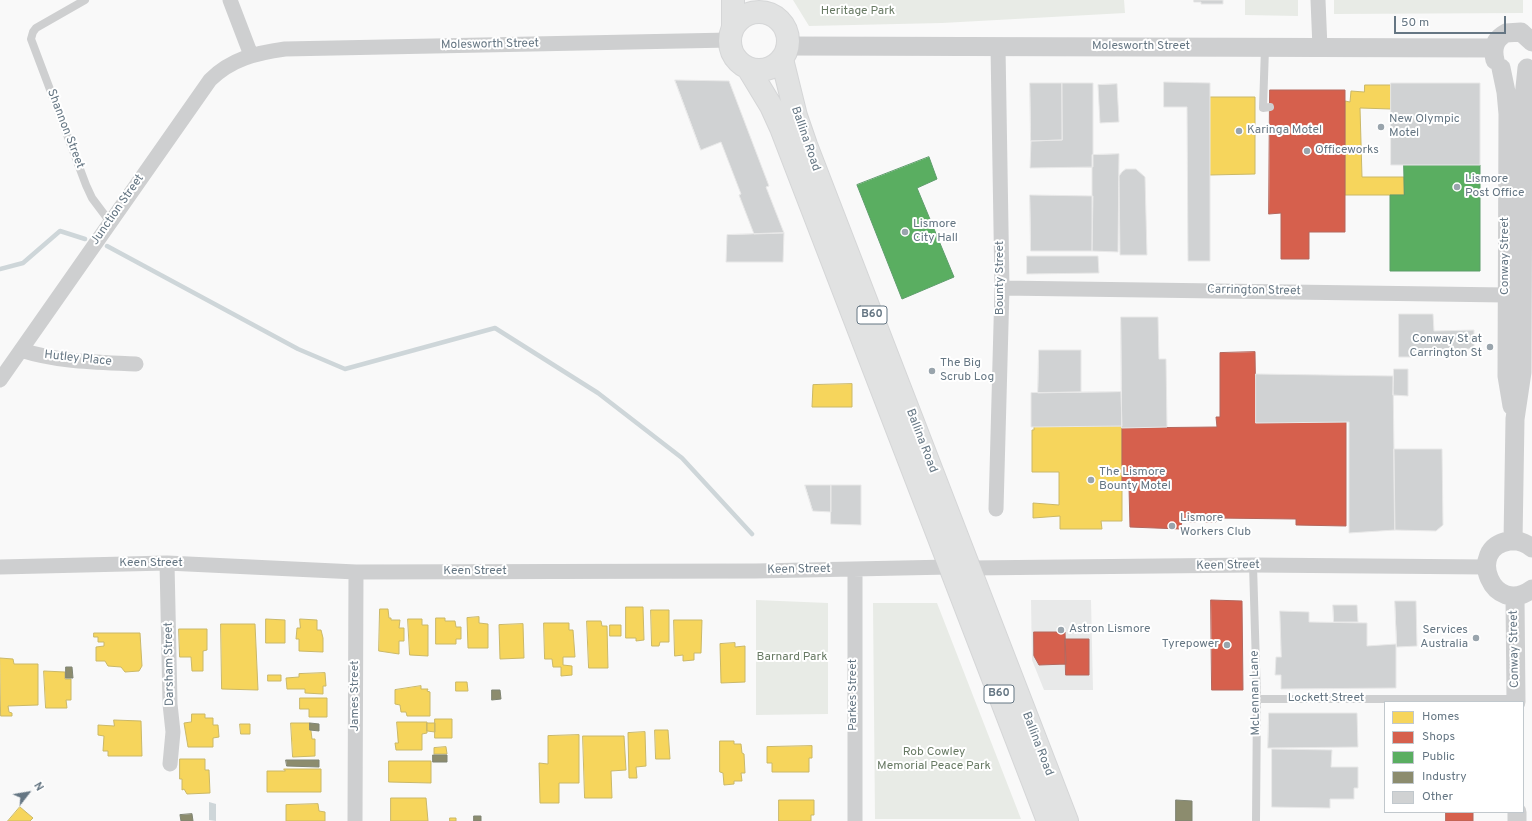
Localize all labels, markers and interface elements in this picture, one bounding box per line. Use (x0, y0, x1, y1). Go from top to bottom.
park label: Heritage Park (821, 5, 895, 19)
scale bar (1396, 8, 1508, 34)
text: 50 m (1401, 15, 1429, 31)
street label: Molesworth Street (441, 37, 539, 53)
street label: Molesworth Street (1092, 40, 1190, 54)
street label: Shannon Street (43, 87, 87, 171)
street label: Ballina Road (787, 105, 823, 173)
place label: New Olympic Motel (1389, 113, 1460, 141)
marker: New Olympic Motel (1376, 122, 1386, 132)
place label: Karinga Motel (1247, 124, 1322, 138)
marker: Karinga Motel (1234, 126, 1244, 136)
place label: Officeworks (1315, 144, 1379, 158)
marker: Officeworks (1302, 146, 1312, 156)
street label: Junction Street (88, 172, 148, 248)
place label: Lismore Post Office (1465, 173, 1524, 201)
marker: Lismore Post Office (1452, 182, 1462, 192)
street label: Conway Street (1499, 217, 1513, 295)
place label: Lismore City Hall (913, 218, 958, 246)
marker: Lismore City Hall (900, 227, 910, 237)
street label: Bounty Street (994, 241, 1008, 315)
street label: Carrington Street (1207, 283, 1301, 299)
road number: B60 (857, 306, 887, 324)
place label: Conway St at Carrington St (1410, 333, 1482, 361)
marker: Conway St at Carrington St (1485, 342, 1495, 352)
street label: Hutley Place (44, 348, 112, 370)
place label: The Big Scrub Log (940, 357, 994, 385)
marker: The Big Scrub Log (927, 366, 937, 376)
street label: Ballina Road (902, 407, 940, 475)
place label: The Lismore Bounty Motel (1099, 466, 1171, 494)
marker: The Lismore Bounty Motel (1086, 475, 1096, 485)
place label: Lismore Workers Club (1180, 512, 1251, 540)
marker: Lismore Workers Club (1167, 521, 1177, 531)
street label: Keen Street (119, 557, 183, 571)
street label: Keen Street (1196, 558, 1260, 574)
street label: Keen Street (767, 562, 831, 578)
street label: Keen Street (443, 565, 507, 579)
street label: Conway Street (1507, 610, 1523, 688)
street label: Darsham Street (162, 622, 178, 706)
place label: Astron Lismore (1069, 623, 1150, 637)
place label: Services Australia (1420, 624, 1468, 652)
marker: Astron Lismore (1056, 625, 1066, 635)
marker: Services Australia (1471, 633, 1481, 643)
place label: Tyrepower (1162, 638, 1219, 652)
marker: Tyrepower (1222, 640, 1232, 650)
street label: McLennan Lane (1248, 650, 1264, 736)
park label: Barnard Park (756, 651, 828, 665)
street label: Parkes Street (847, 659, 861, 731)
street label: James Street (349, 660, 363, 732)
road number: B60 (984, 685, 1014, 703)
street label: Lockett Street (1288, 692, 1364, 706)
legend (1384, 701, 1524, 813)
text: Homes (1422, 709, 1459, 725)
street label: Ballina Road (1018, 710, 1056, 778)
text: Shops (1422, 729, 1455, 745)
park label: Rob Cowley Memorial Peace Park (877, 746, 991, 774)
text: Public (1422, 749, 1455, 765)
text: Industry (1422, 769, 1467, 785)
north arrow (8, 773, 48, 813)
text: N (30, 780, 46, 794)
text: Other (1422, 789, 1453, 805)

